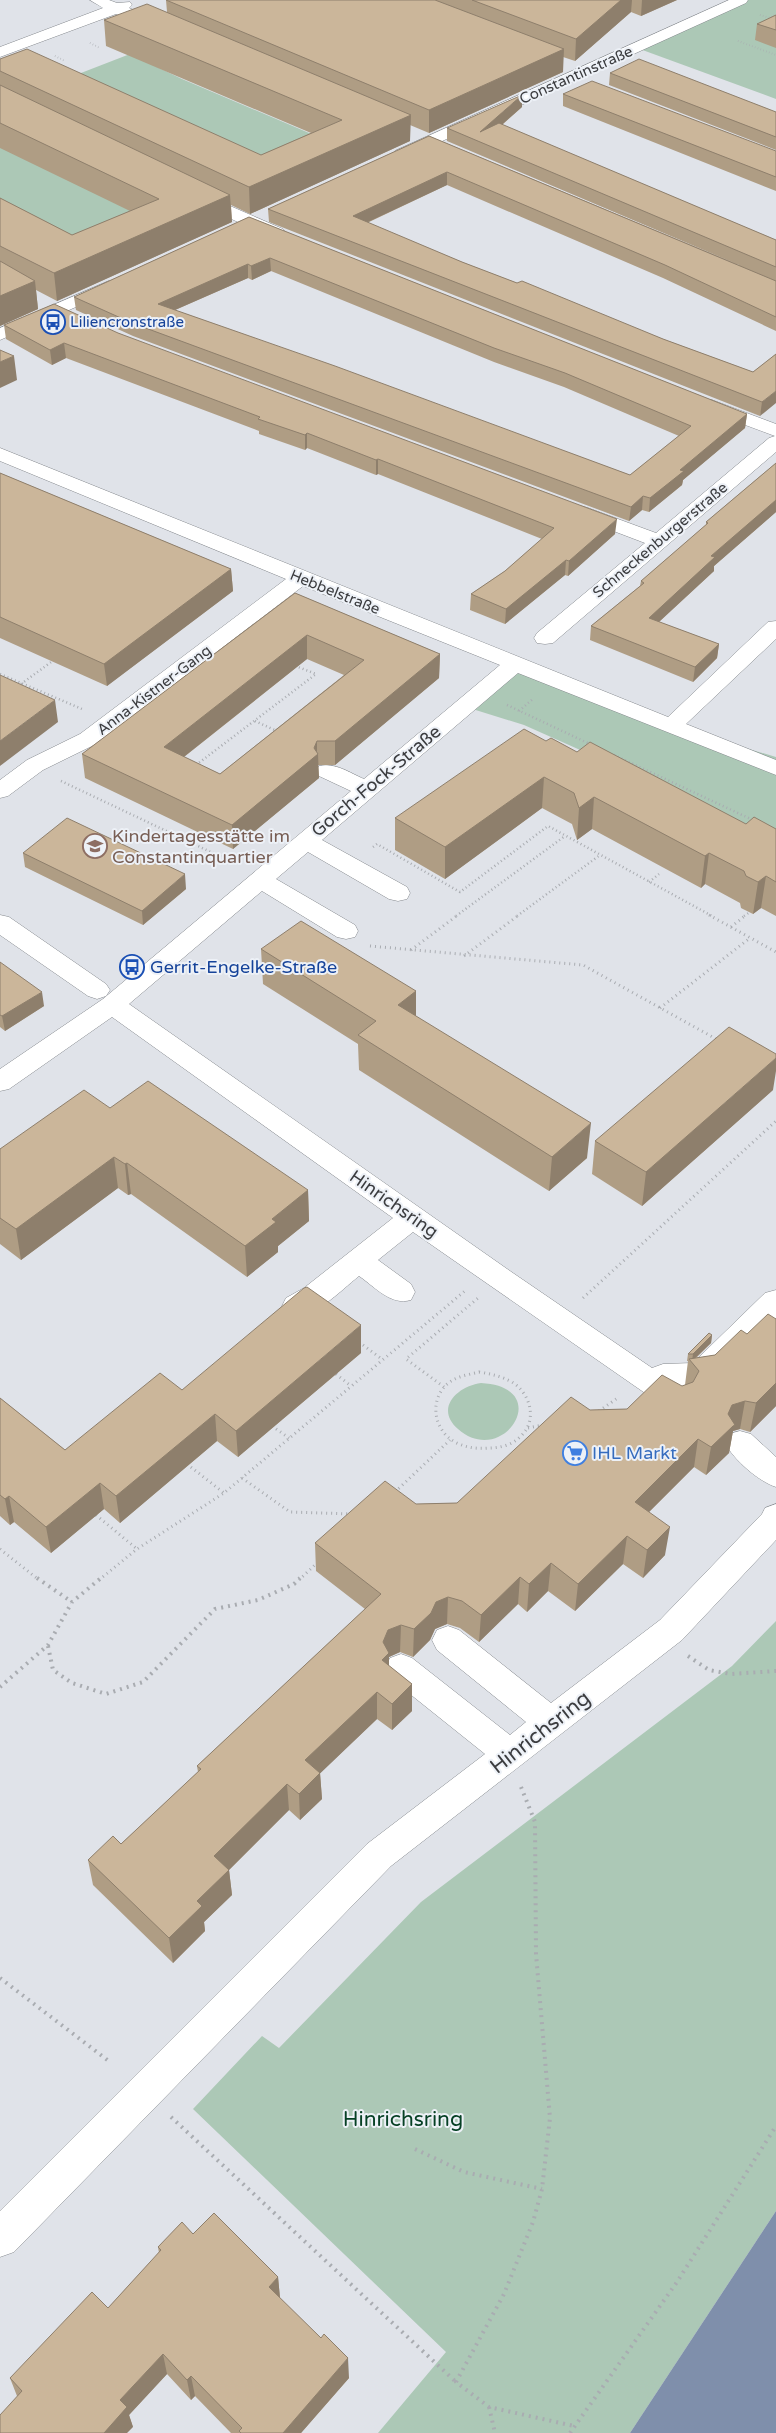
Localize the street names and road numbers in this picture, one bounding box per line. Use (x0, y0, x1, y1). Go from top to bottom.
street label: Constantinstraße (517, 42, 635, 108)
street label: Schneckenburgerstraße (589, 478, 731, 602)
street label: Hebbelstraße (287, 566, 383, 618)
street label: Anna-Kistner-Gang (93, 641, 215, 739)
street label: Gorch-Fock-Straße (307, 720, 445, 842)
street label: Hinrichsring (345, 1165, 443, 1243)
street label: Hinrichsring (485, 1686, 595, 1779)

